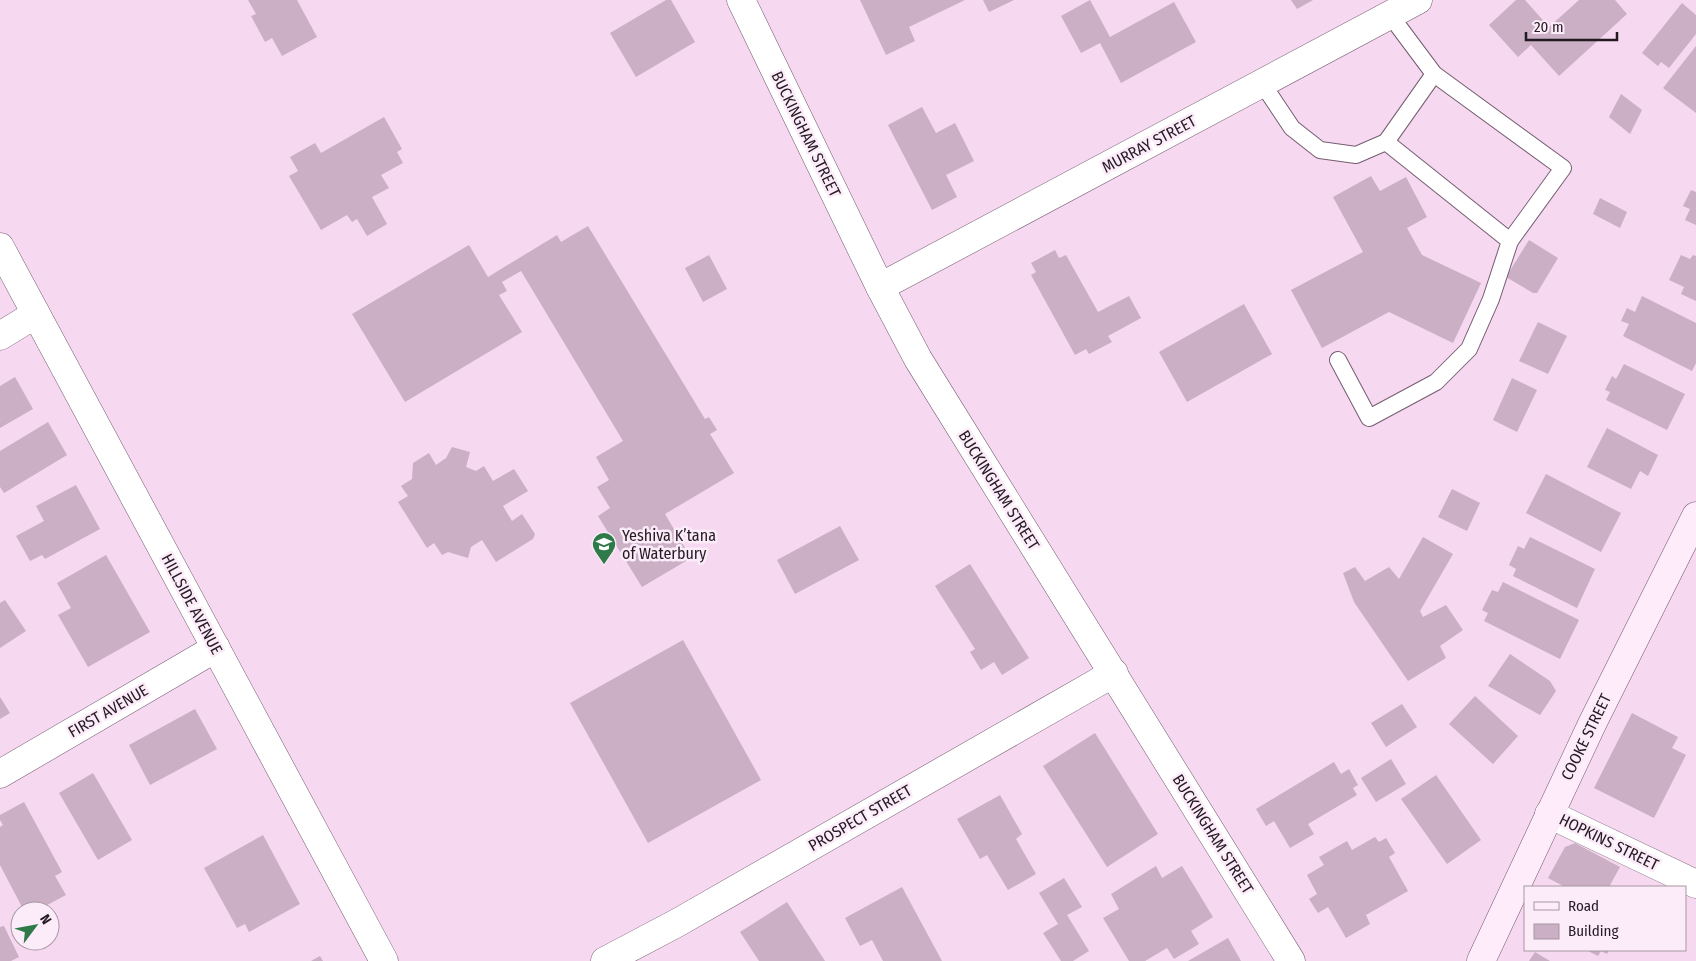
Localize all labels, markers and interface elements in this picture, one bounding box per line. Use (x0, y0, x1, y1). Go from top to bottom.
scale bar (1526, 10, 1617, 42)
text: 20 m (1534, 18, 1564, 36)
street label: BUCKINGHAM STREET (767, 68, 845, 200)
street label: MURRAY STREET (1099, 111, 1200, 177)
street label: BUCKINGHAM STREET (955, 427, 1044, 554)
place label: Yeshiva K’tana of Waterbury (622, 526, 716, 563)
school or university icon: Yeshiva K’tana of Waterbury (591, 531, 617, 565)
street label: HILLSIDE AVENUE (158, 551, 226, 657)
street label: FIRST AVENUE (65, 681, 151, 741)
street label: COOKE STREET (1557, 690, 1615, 783)
street label: BUCKINGHAM STREET (1169, 771, 1258, 898)
street label: PROSPECT STREET (805, 781, 915, 855)
street label: HOPKINS STREET (1556, 810, 1662, 875)
legend (1524, 886, 1686, 951)
text: Road (1568, 897, 1599, 915)
north arrow (10, 901, 60, 951)
text: N (36, 911, 55, 927)
text: Building (1568, 922, 1619, 940)

